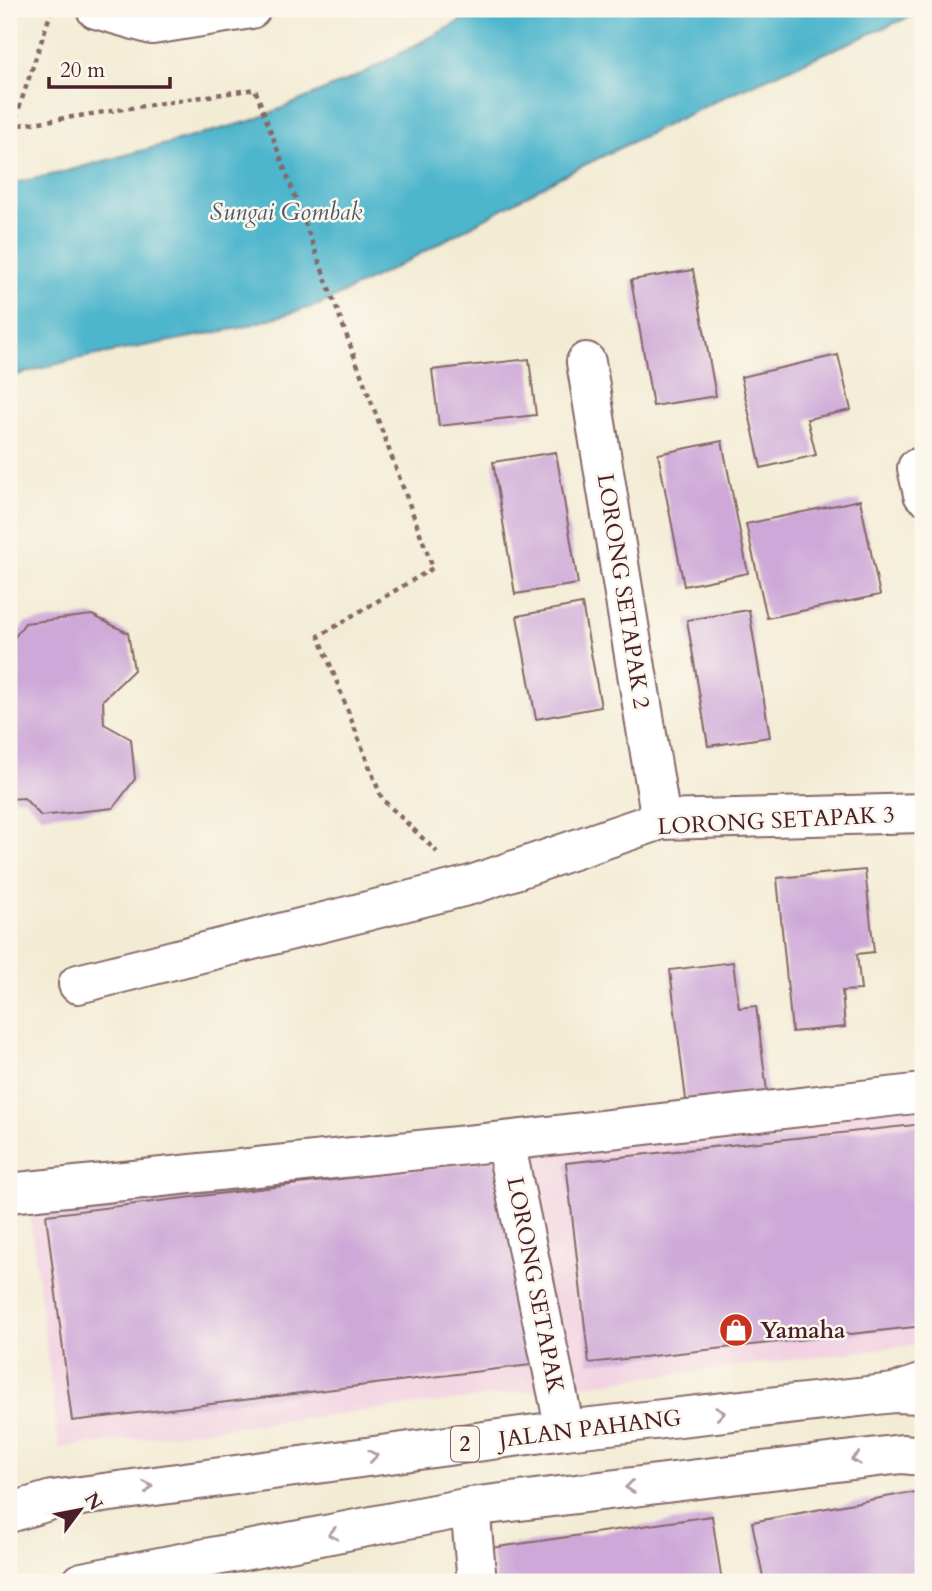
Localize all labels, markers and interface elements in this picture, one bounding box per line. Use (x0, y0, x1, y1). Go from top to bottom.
scale bar (49, 46, 170, 90)
text: 20 m (60, 56, 105, 85)
water label: Sungai Gombak (210, 196, 362, 229)
street label: LORONG SETAPAK 2 (590, 471, 657, 711)
street label: LORONG SETAPAK 3 (657, 799, 895, 842)
street label: LORONG SETAPAK (499, 1174, 572, 1397)
shop icon: Yamaha (717, 1311, 755, 1349)
place label: Yamaha (760, 1315, 846, 1346)
street label: JALAN PAHANG (494, 1402, 683, 1455)
one-way arrow (714, 1405, 726, 1420)
road number: 2 (451, 1426, 479, 1462)
one-way arrow (367, 1449, 379, 1464)
one-way arrow (850, 1452, 861, 1467)
north arrow (46, 1476, 116, 1546)
one-way arrow (142, 1479, 153, 1494)
one-way arrow (624, 1479, 636, 1494)
text: N (78, 1488, 109, 1516)
one-way arrow (327, 1525, 339, 1540)

